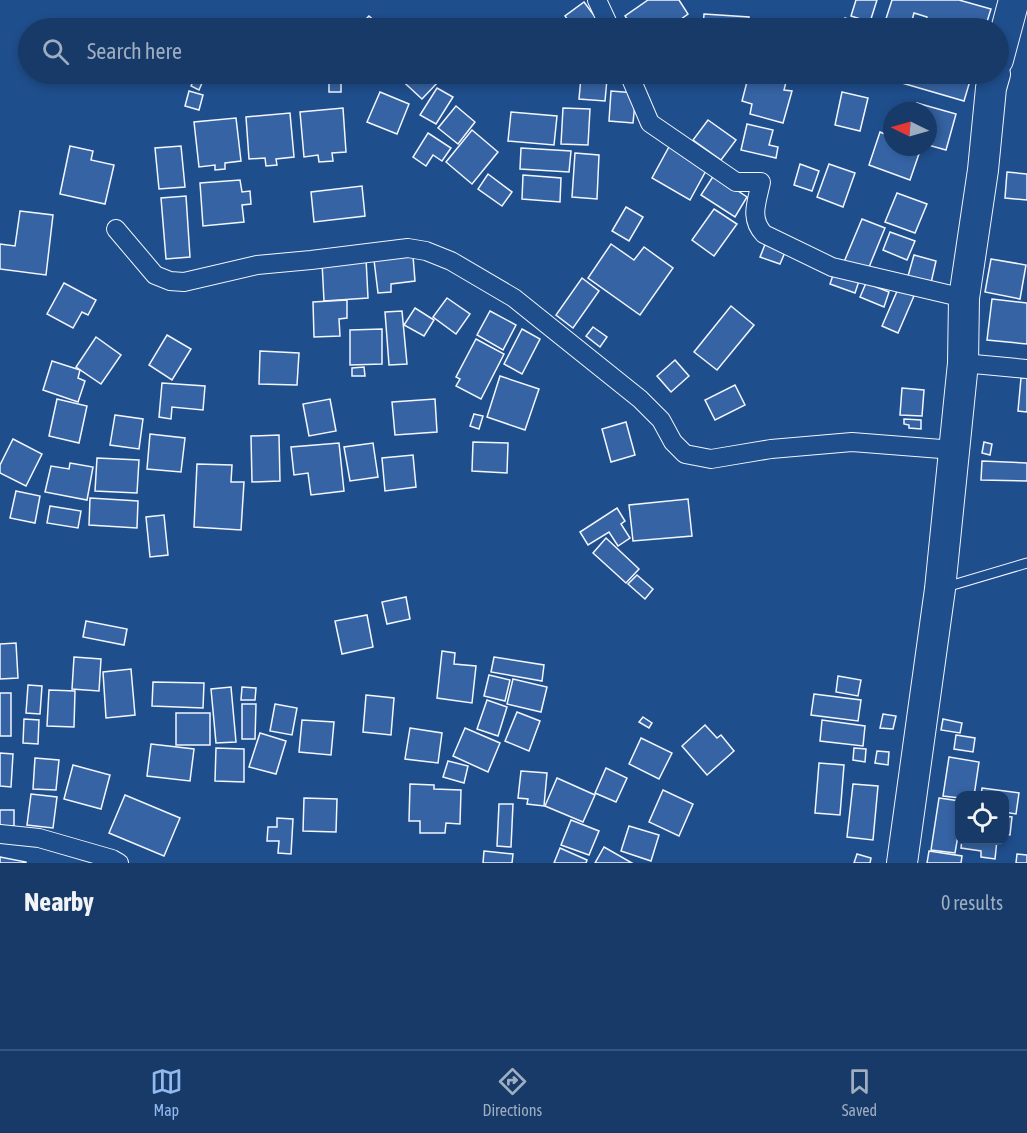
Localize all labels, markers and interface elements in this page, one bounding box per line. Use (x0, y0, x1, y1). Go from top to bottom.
search box (18, 18, 1009, 84)
icon: search (39, 35, 72, 68)
text: Search here (87, 38, 182, 64)
north arrow (883, 102, 937, 156)
map controls (955, 791, 1009, 845)
button: locate (955, 791, 1009, 845)
text: Nearby (24, 887, 94, 917)
text: 0 results (941, 891, 1003, 914)
tab: Map (150, 1065, 183, 1119)
tab: Directions (482, 1065, 542, 1119)
tab: Saved (842, 1065, 877, 1119)

